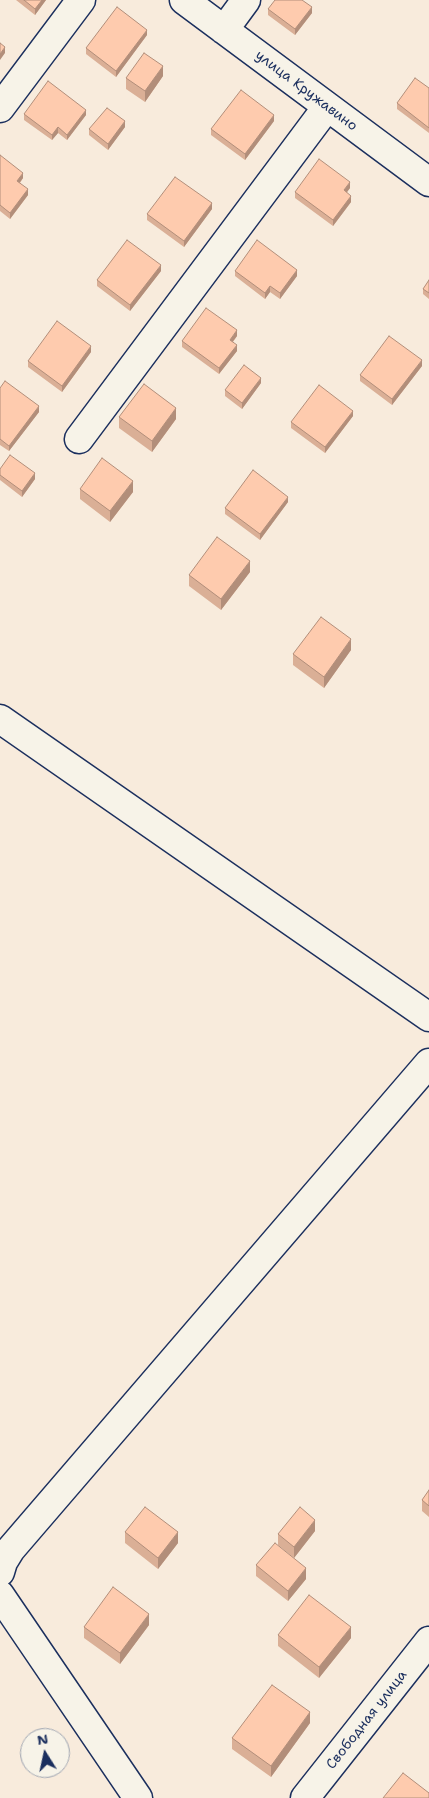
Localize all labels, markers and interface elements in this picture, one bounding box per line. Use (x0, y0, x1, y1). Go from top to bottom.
street label: улица Кружавино (252, 47, 360, 135)
street label: Свободная улица (323, 1667, 411, 1773)
north arrow (20, 1728, 70, 1778)
text: N (36, 1729, 50, 1749)

